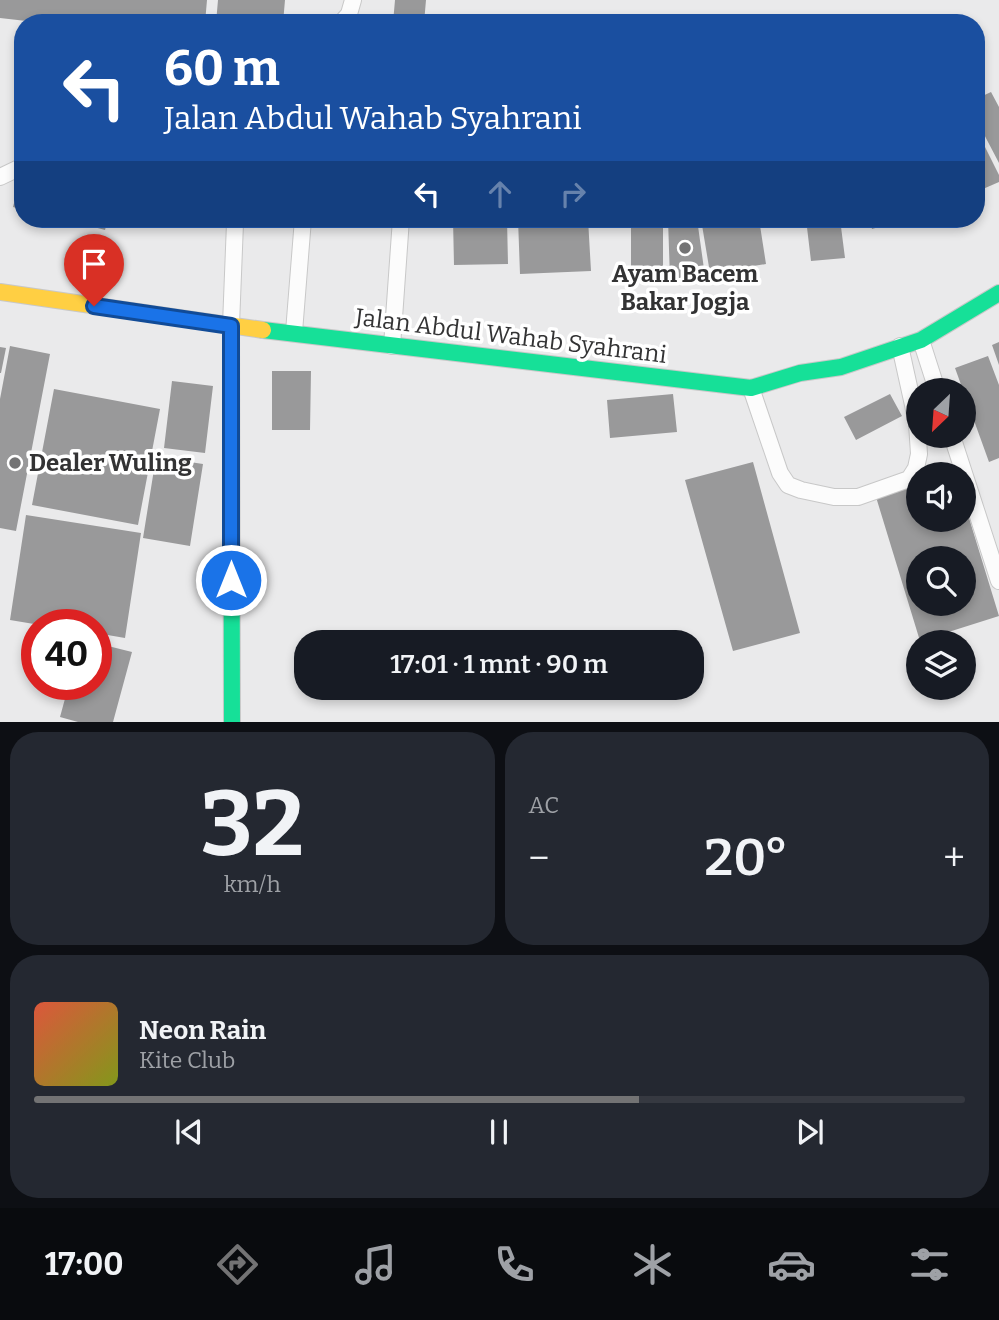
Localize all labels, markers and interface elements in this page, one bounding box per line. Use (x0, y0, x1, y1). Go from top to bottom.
text: 60 m (164, 39, 280, 98)
icon: left (49, 42, 140, 133)
text: Jalan Abdul Wahab Syahrani (164, 99, 582, 137)
icon: left (408, 175, 446, 213)
icon: ahead (481, 175, 519, 213)
icon: right (554, 175, 592, 213)
pin (64, 234, 124, 306)
marker: Ayam Bacem Bakar Jogja (677, 240, 693, 256)
icon: arrive (75, 245, 113, 283)
place label: Ayam Bacem Bakar Jogja (612, 260, 758, 316)
street label: Jalan Abdul Wahab Syahrani (353, 303, 668, 369)
north arrow (906, 378, 976, 448)
map controls (906, 378, 976, 700)
place label: Dealer Wuling (29, 449, 192, 477)
marker: Dealer Wuling (7, 455, 23, 471)
button: sound (906, 462, 976, 532)
position arrow (194, 543, 268, 617)
button: search (906, 546, 976, 616)
speed limit sign: 40 (21, 609, 112, 700)
button: layers (906, 630, 976, 700)
text: 17:01 · 1 mnt · 90 m (390, 649, 608, 680)
text: 32 (200, 770, 304, 879)
text: AC (529, 791, 559, 819)
text: 20° (704, 826, 789, 889)
text: − (529, 835, 549, 881)
text: + (943, 835, 965, 881)
text: km/h (224, 870, 281, 898)
text: Neon Rain (139, 1015, 266, 1046)
text: Kite Club (139, 1046, 235, 1074)
icon: previous (170, 1113, 208, 1151)
icon: pause (480, 1113, 518, 1151)
icon: next (791, 1113, 829, 1151)
icon: directions (213, 1240, 262, 1289)
icon: music (351, 1240, 400, 1289)
icon: phone (490, 1240, 539, 1289)
icon: climate (628, 1240, 677, 1289)
icon: car (767, 1240, 816, 1289)
icon: filters (905, 1240, 954, 1289)
text: 17:00 (45, 1245, 124, 1283)

